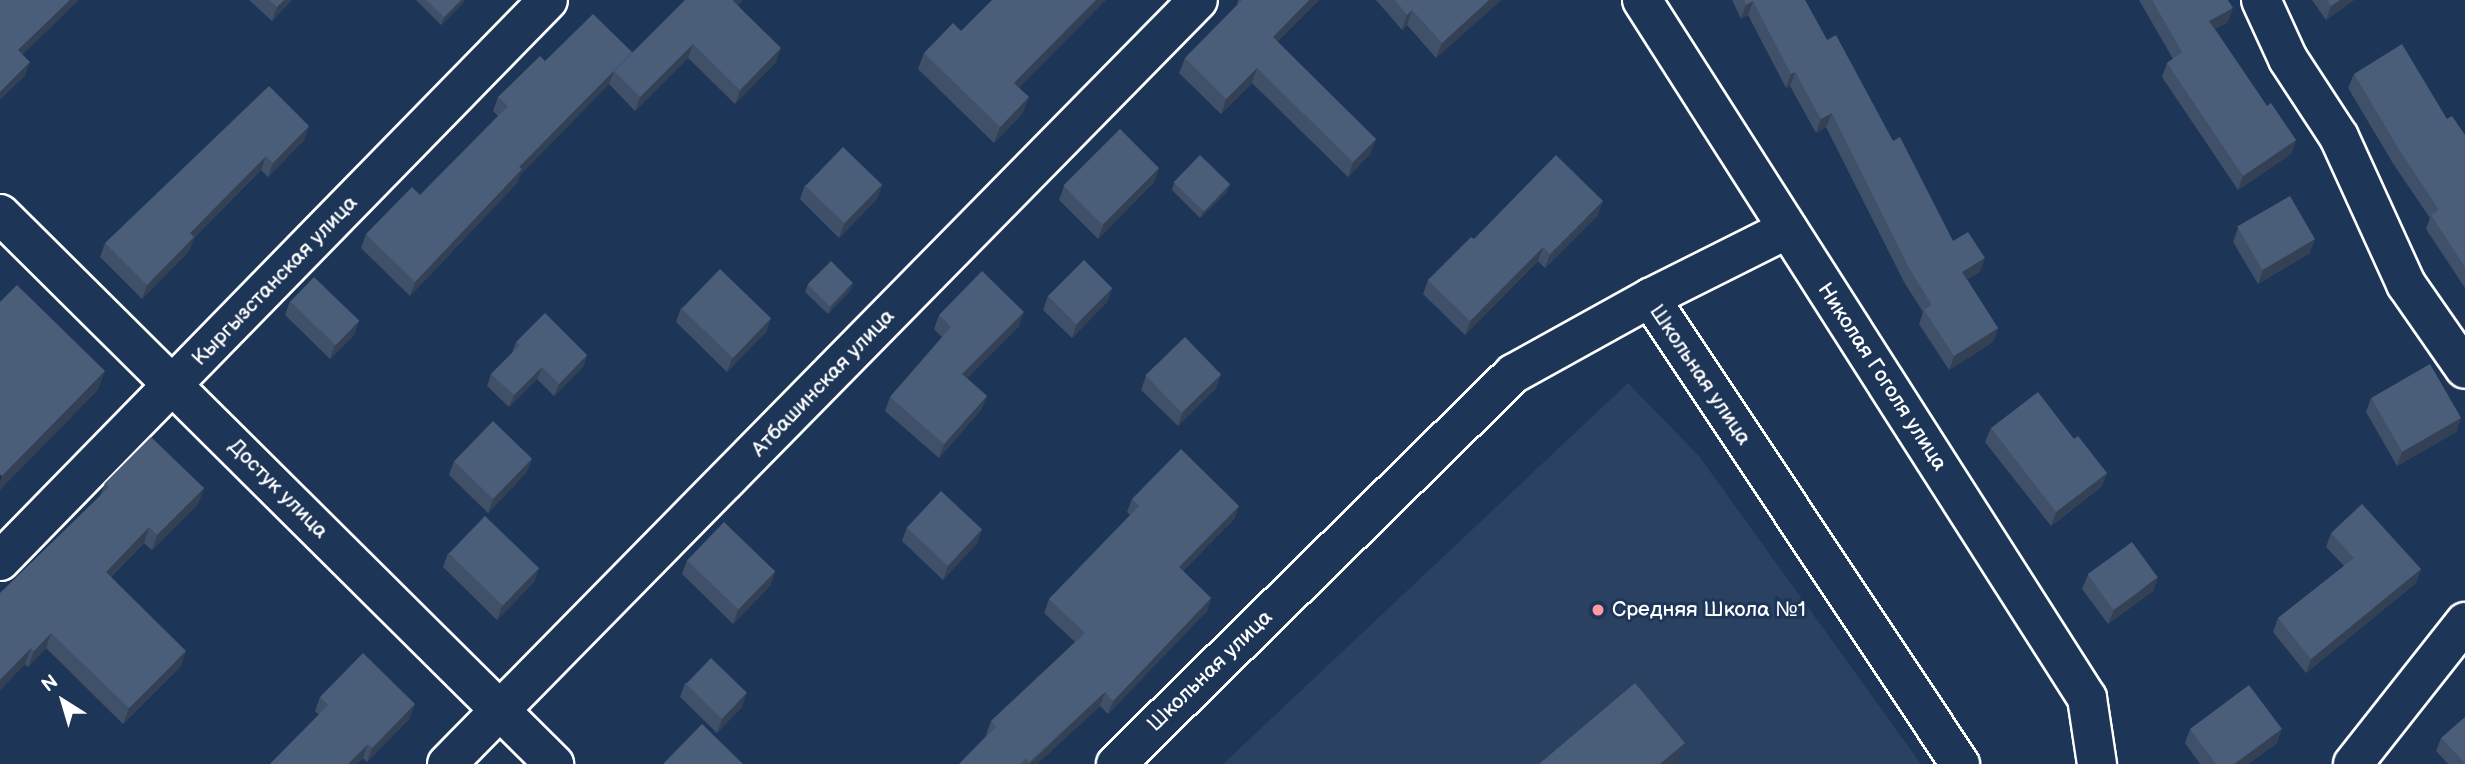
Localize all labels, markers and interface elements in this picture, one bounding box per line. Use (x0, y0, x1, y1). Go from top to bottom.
street label: Кыргызстанская улица (187, 191, 363, 371)
street label: Николая Гоголя улица (1812, 278, 1952, 476)
street label: Школьная улица (1644, 300, 1756, 450)
street label: Атбашинская улица (746, 304, 900, 462)
street label: Достук улица (223, 434, 333, 544)
place label: Средняя Школа №1 (1612, 597, 1806, 623)
marker: Средняя Школа №1 (1590, 602, 1606, 618)
street label: Школьная улица (1142, 605, 1278, 737)
north arrow (28, 666, 98, 736)
text: N (37, 670, 63, 697)

